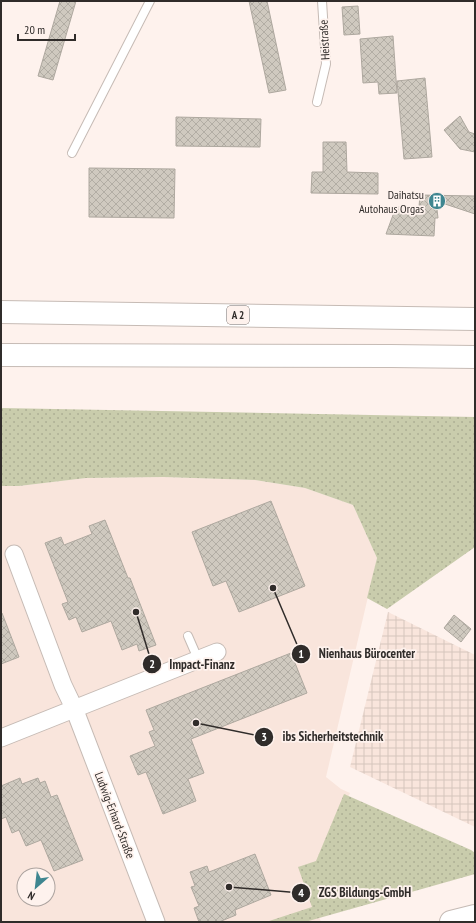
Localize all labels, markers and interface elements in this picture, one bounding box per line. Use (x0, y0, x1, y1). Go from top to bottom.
scale bar (18, 16, 75, 42)
street label: Heistraße (315, 19, 333, 60)
text: 20 m (24, 22, 45, 37)
place label: Daihatsu Autohaus Orgas (359, 187, 424, 216)
building icon: Daihatsu Autohaus Orgas (427, 191, 447, 211)
road number: A 2 (227, 306, 249, 324)
callout: Nienhaus Bürocenter (291, 641, 423, 666)
text: Nienhaus Bürocenter (319, 645, 415, 662)
text: 1 (298, 646, 304, 661)
callout: Impact-Finanz (142, 652, 243, 677)
text: 2 (149, 656, 155, 671)
text: Impact-Finanz (169, 656, 235, 673)
callout: ibs Sicherheitstechnik (254, 724, 391, 749)
text: ibs Sicherheitstechnik (283, 728, 384, 745)
text: 3 (261, 729, 267, 744)
street label: Ludwig-Erhard-Straße (92, 770, 138, 860)
north arrow (16, 867, 56, 907)
callout: ZGS Bildungs-GmbH (291, 880, 420, 905)
text: ZGS Bildungs-GmbH (319, 884, 411, 901)
text: 4 (298, 885, 304, 900)
text: N (25, 888, 37, 903)

